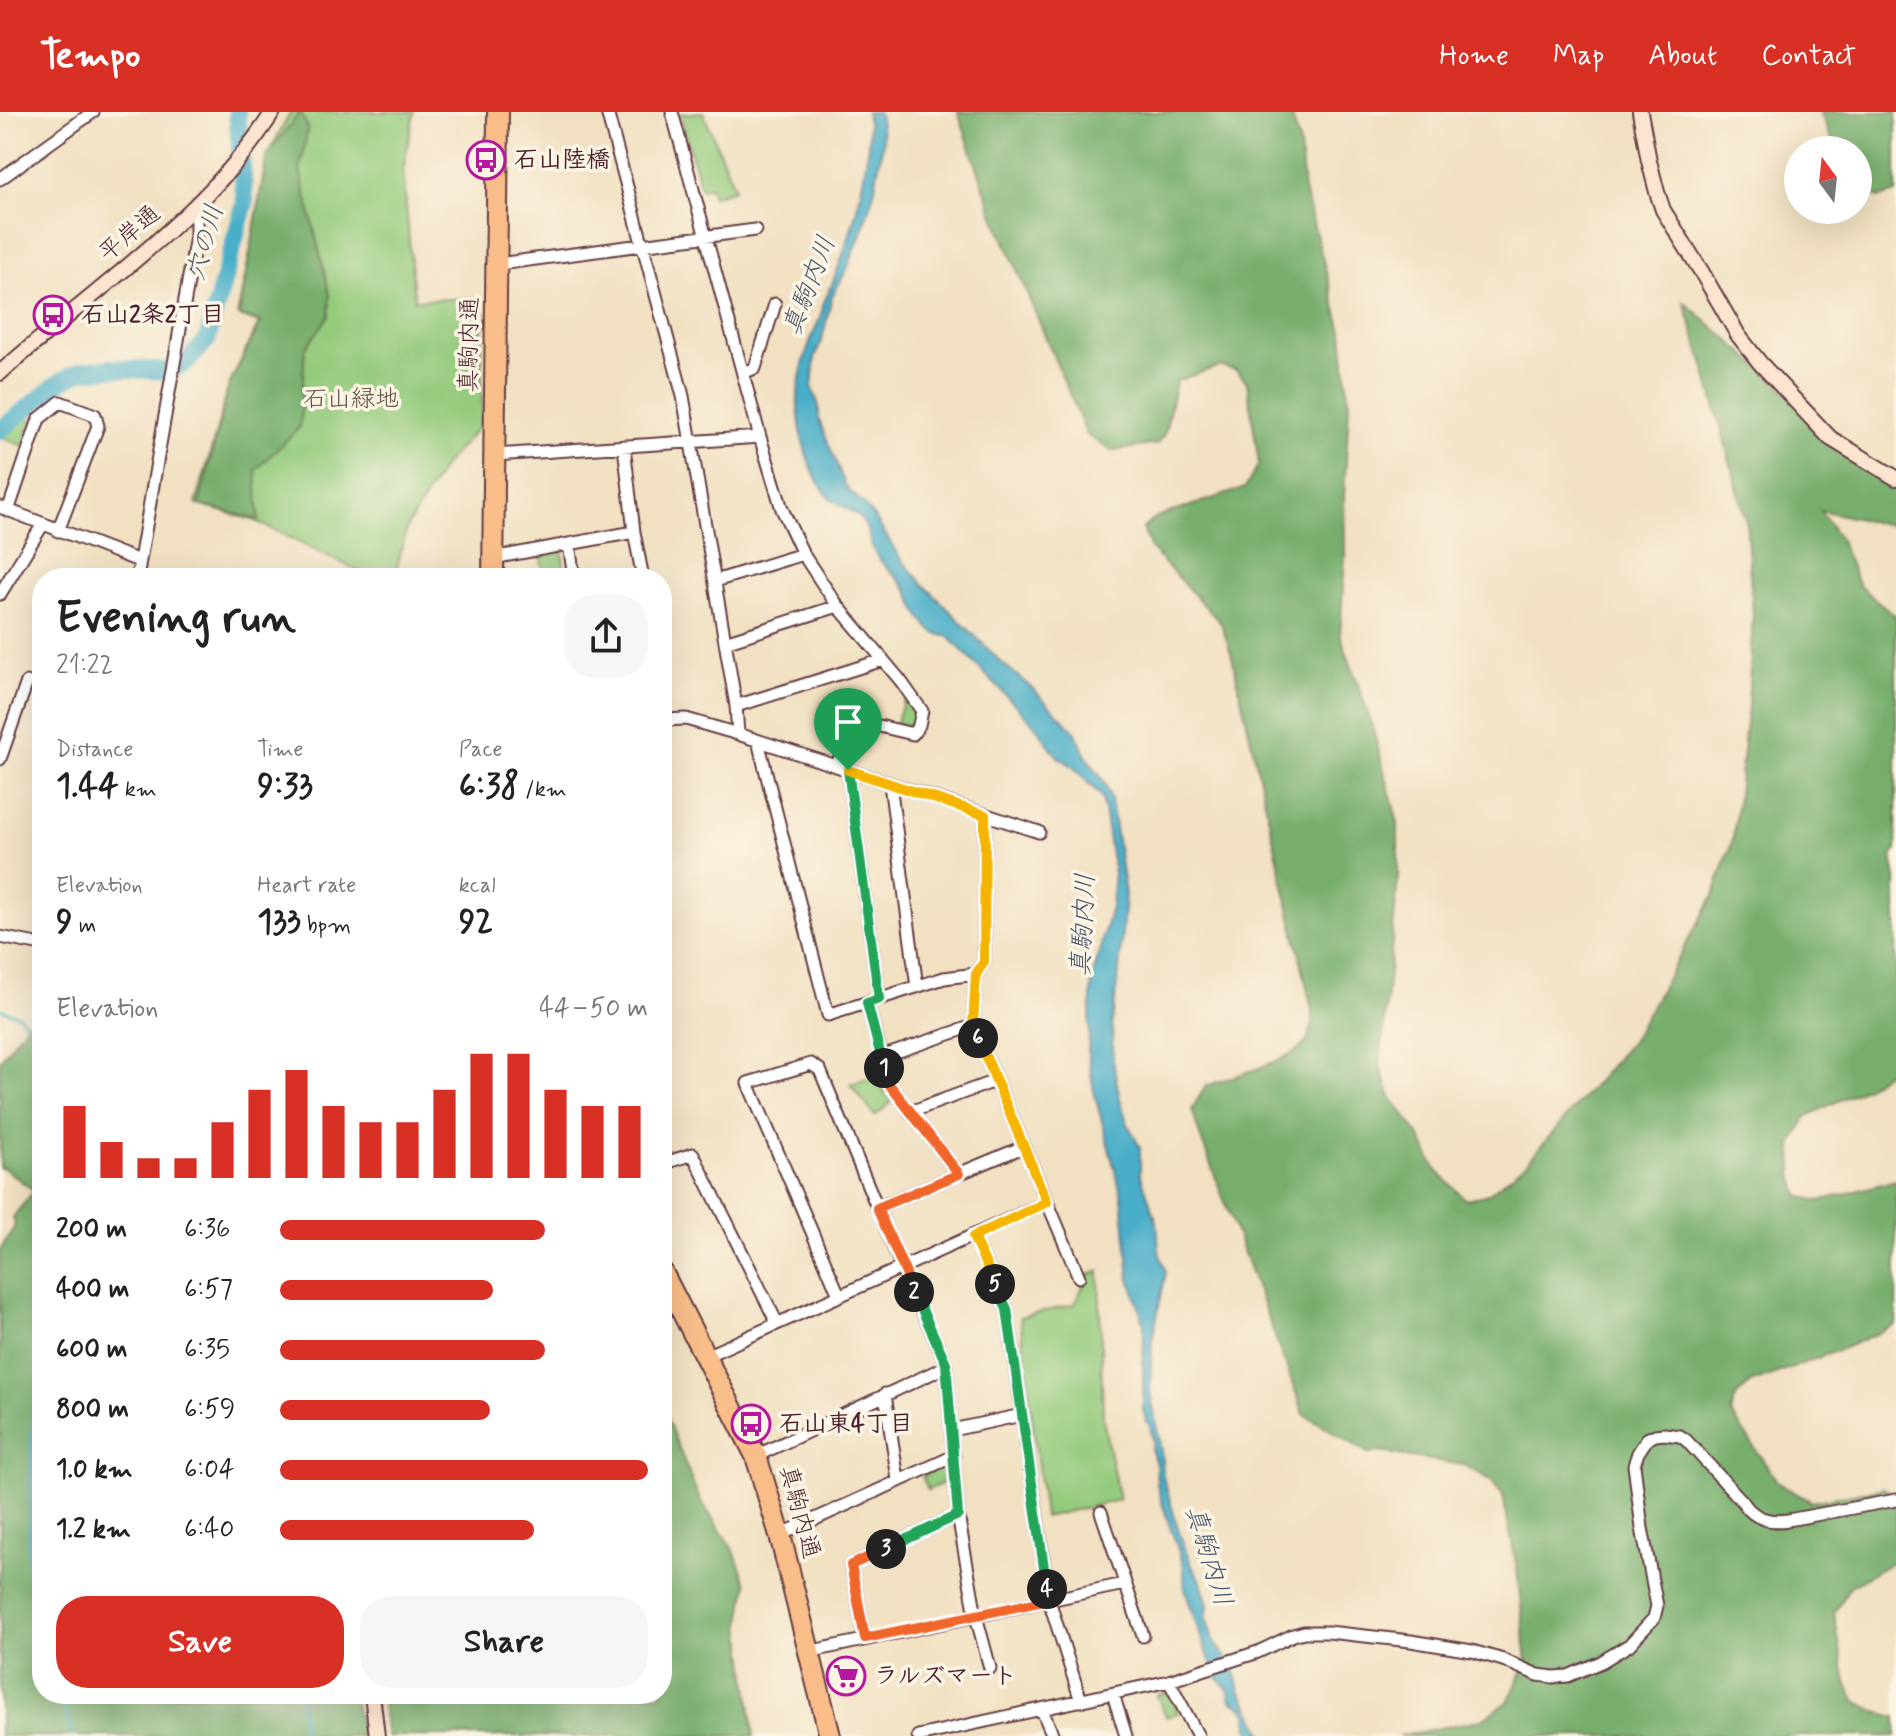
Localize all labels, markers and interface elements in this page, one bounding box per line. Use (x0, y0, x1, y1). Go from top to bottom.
text: Tempo (40, 32, 141, 81)
text: Home (1439, 38, 1509, 75)
text: Map (1553, 38, 1604, 75)
text: About (1648, 38, 1717, 75)
text: Contact (1761, 38, 1856, 75)
north arrow (1784, 136, 1872, 224)
map controls (1784, 136, 1872, 224)
bus stop icon: 石山陸橋 (465, 139, 507, 181)
place label: 石山陸橋 (514, 145, 610, 176)
street label: 平岸通 (93, 199, 167, 269)
water label: 穴の川 (179, 201, 233, 285)
water label: 真駒内川 (775, 231, 845, 341)
bus stop icon: 石山2条2丁目 (32, 294, 74, 336)
street label: 真駒内通 (454, 297, 486, 393)
place label: 石山2条2丁目 (81, 300, 225, 331)
park label: 石山緑地 (303, 384, 399, 415)
text: Evening run (56, 590, 296, 648)
button: share (564, 594, 648, 678)
text: 21:22 (56, 649, 113, 683)
pin (814, 688, 882, 770)
icon: arrive (826, 700, 870, 744)
text: Distance (56, 736, 133, 764)
text: Time (257, 736, 303, 764)
text: Pace (459, 736, 502, 764)
text: 1.44 (56, 764, 119, 809)
text: 9:33 (257, 764, 313, 809)
text: 6:38 (459, 764, 519, 809)
text: km (119, 776, 157, 804)
text: /km (519, 776, 567, 804)
text: Elevation (56, 872, 143, 900)
text: Heart rate (257, 872, 356, 900)
text: kcal (459, 872, 496, 900)
water label: 真駒内川 (1064, 872, 1104, 978)
text: 9 (56, 900, 73, 945)
text: 133 (257, 900, 301, 945)
text: 92 (459, 900, 493, 945)
text: m (73, 912, 96, 940)
text: bpm (301, 912, 351, 940)
text: Elevation (56, 992, 158, 1026)
text: 44–50 m (539, 992, 648, 1026)
pin: 6 (958, 1018, 998, 1058)
text: 6 (972, 1024, 984, 1052)
pin: 1 (864, 1048, 904, 1088)
text: 1 (879, 1054, 889, 1082)
text: 200 m (56, 1213, 127, 1247)
text: 6:36 (184, 1213, 230, 1247)
pin: 5 (975, 1264, 1015, 1304)
text: 5 (988, 1270, 1002, 1298)
pin: 2 (894, 1272, 934, 1312)
text: 400 m (56, 1273, 129, 1307)
text: 6:57 (184, 1273, 233, 1307)
text: 2 (909, 1278, 919, 1306)
text: 600 m (56, 1333, 128, 1367)
text: 6:35 (184, 1333, 230, 1367)
text: 800 m (56, 1393, 129, 1427)
text: 6:59 (184, 1393, 235, 1427)
bus stop icon: 石山東4丁目 (730, 1403, 772, 1445)
place label: 石山東4丁目 (779, 1409, 913, 1440)
text: 1.0 km (56, 1453, 133, 1487)
text: 6:04 (184, 1453, 235, 1487)
street label: 真駒内通 (772, 1462, 826, 1562)
water label: 真駒内川 (1177, 1501, 1239, 1611)
text: 1.2 km (56, 1513, 131, 1547)
text: 6:40 (184, 1513, 234, 1547)
pin: 3 (866, 1529, 906, 1569)
text: 3 (881, 1535, 891, 1563)
pin: 4 (1027, 1569, 1067, 1609)
text: 4 (1041, 1575, 1053, 1603)
button: Save (56, 1596, 344, 1688)
button: Share (360, 1596, 648, 1688)
supermarket icon: ラルズマート (825, 1655, 867, 1697)
place label: ラルズマート (874, 1661, 1017, 1692)

